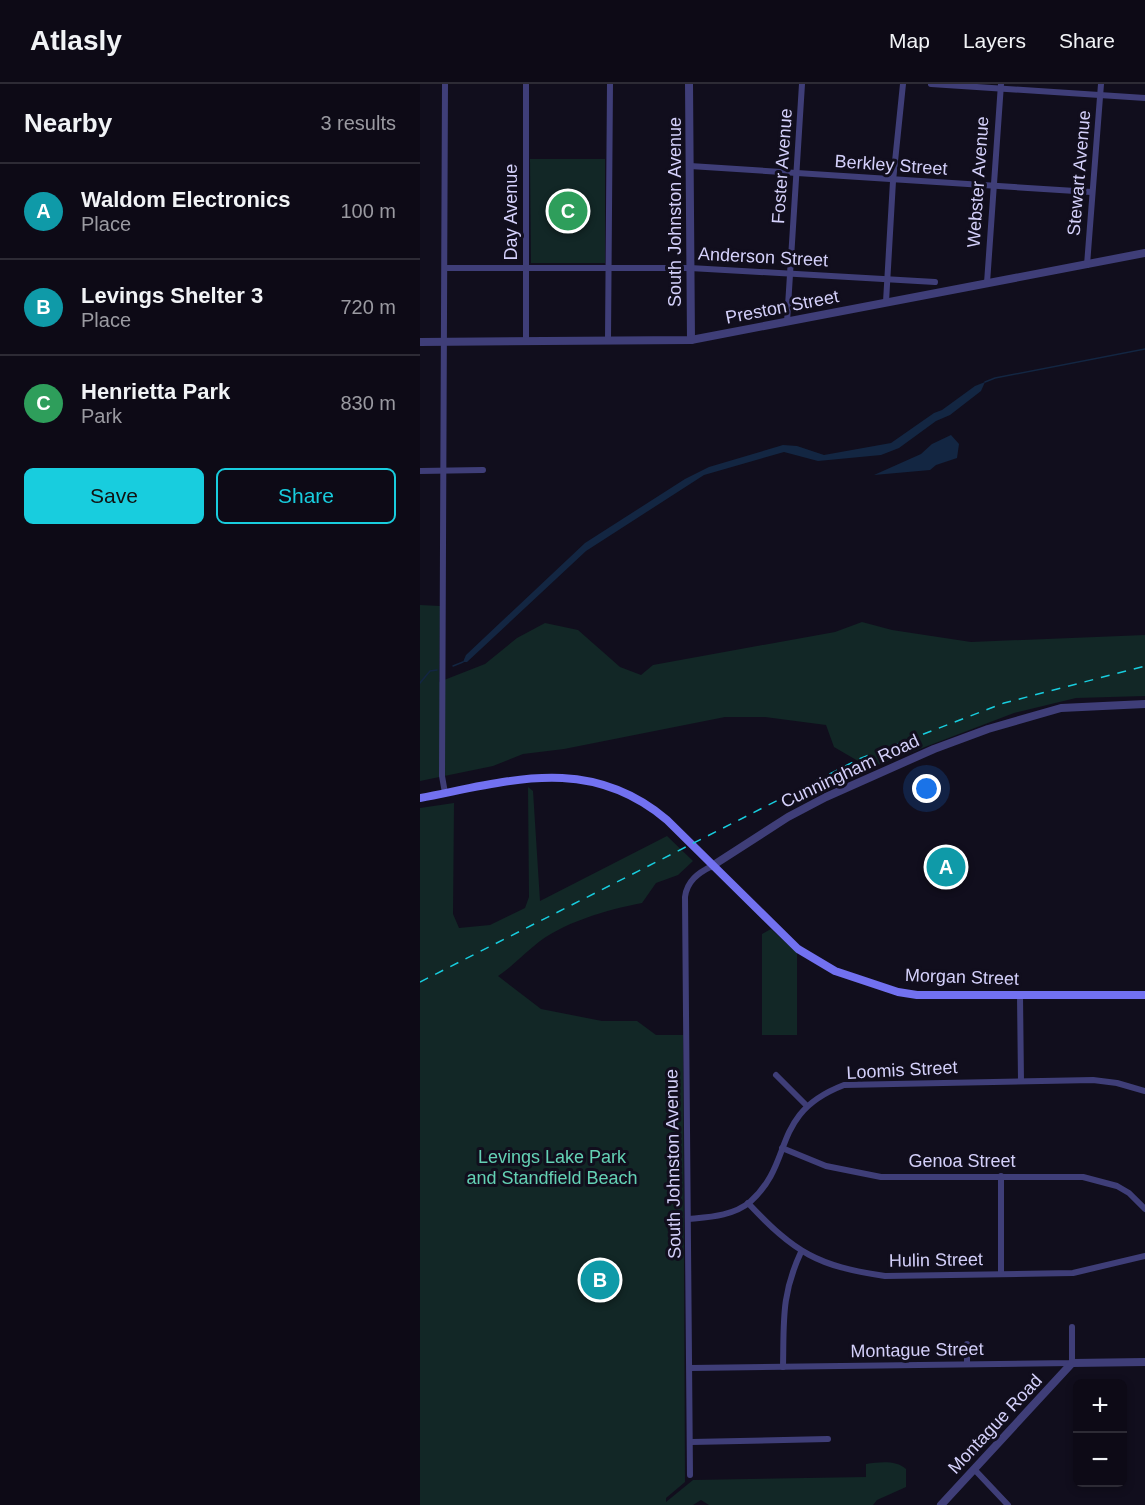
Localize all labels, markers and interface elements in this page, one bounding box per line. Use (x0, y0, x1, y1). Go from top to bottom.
text: Atlasly (30, 25, 122, 56)
text: Map (889, 29, 930, 52)
text: Layers (963, 29, 1026, 52)
text: Share (1059, 29, 1115, 52)
text: Nearby (24, 108, 112, 138)
street label: Foster Avenue (768, 108, 796, 224)
street label: Stewart Avenue (1064, 109, 1094, 237)
text: 3 results (320, 112, 396, 134)
street label: Webster Avenue (963, 116, 993, 248)
street label: South Johnston Avenue (665, 117, 685, 307)
street label: Berkley Street (834, 151, 948, 179)
street label: Day Avenue (501, 164, 521, 260)
text: Waldom Electronics (81, 187, 290, 212)
pin: C (548, 188, 588, 234)
text: A (36, 200, 51, 222)
text: 100 m (340, 200, 396, 222)
text: Place (81, 213, 131, 235)
street label: Anderson Street (698, 244, 828, 270)
text: Levings Shelter 3 (81, 283, 263, 308)
street label: Preston Street (724, 286, 840, 328)
text: B (36, 296, 51, 318)
text: 720 m (340, 296, 396, 318)
text: Place (81, 309, 131, 331)
text: Henrietta Park (81, 379, 230, 404)
text: C (36, 392, 51, 414)
text: 830 m (340, 392, 396, 414)
text: Park (81, 405, 122, 427)
button: Save (24, 468, 204, 524)
button: Share (216, 468, 396, 524)
street label: Cunningham Road (778, 730, 922, 812)
your location (912, 774, 941, 803)
pin: A (926, 844, 966, 890)
street label: Morgan Street (905, 965, 1019, 989)
street label: Loomis Street (846, 1057, 958, 1083)
street label: South Johnston Avenue (661, 1069, 685, 1259)
park label: Levings Lake Park and Standfield Beach (466, 1147, 638, 1188)
street label: Genoa Street (908, 1151, 1016, 1171)
street label: Hulin Street (889, 1249, 983, 1271)
pin: B (580, 1258, 620, 1302)
street label: Montague Street (850, 1339, 984, 1361)
street label: Montague Road (944, 1370, 1046, 1478)
map controls (1073, 1379, 1127, 1487)
button: + (1073, 1379, 1127, 1433)
button: − (1073, 1433, 1127, 1487)

